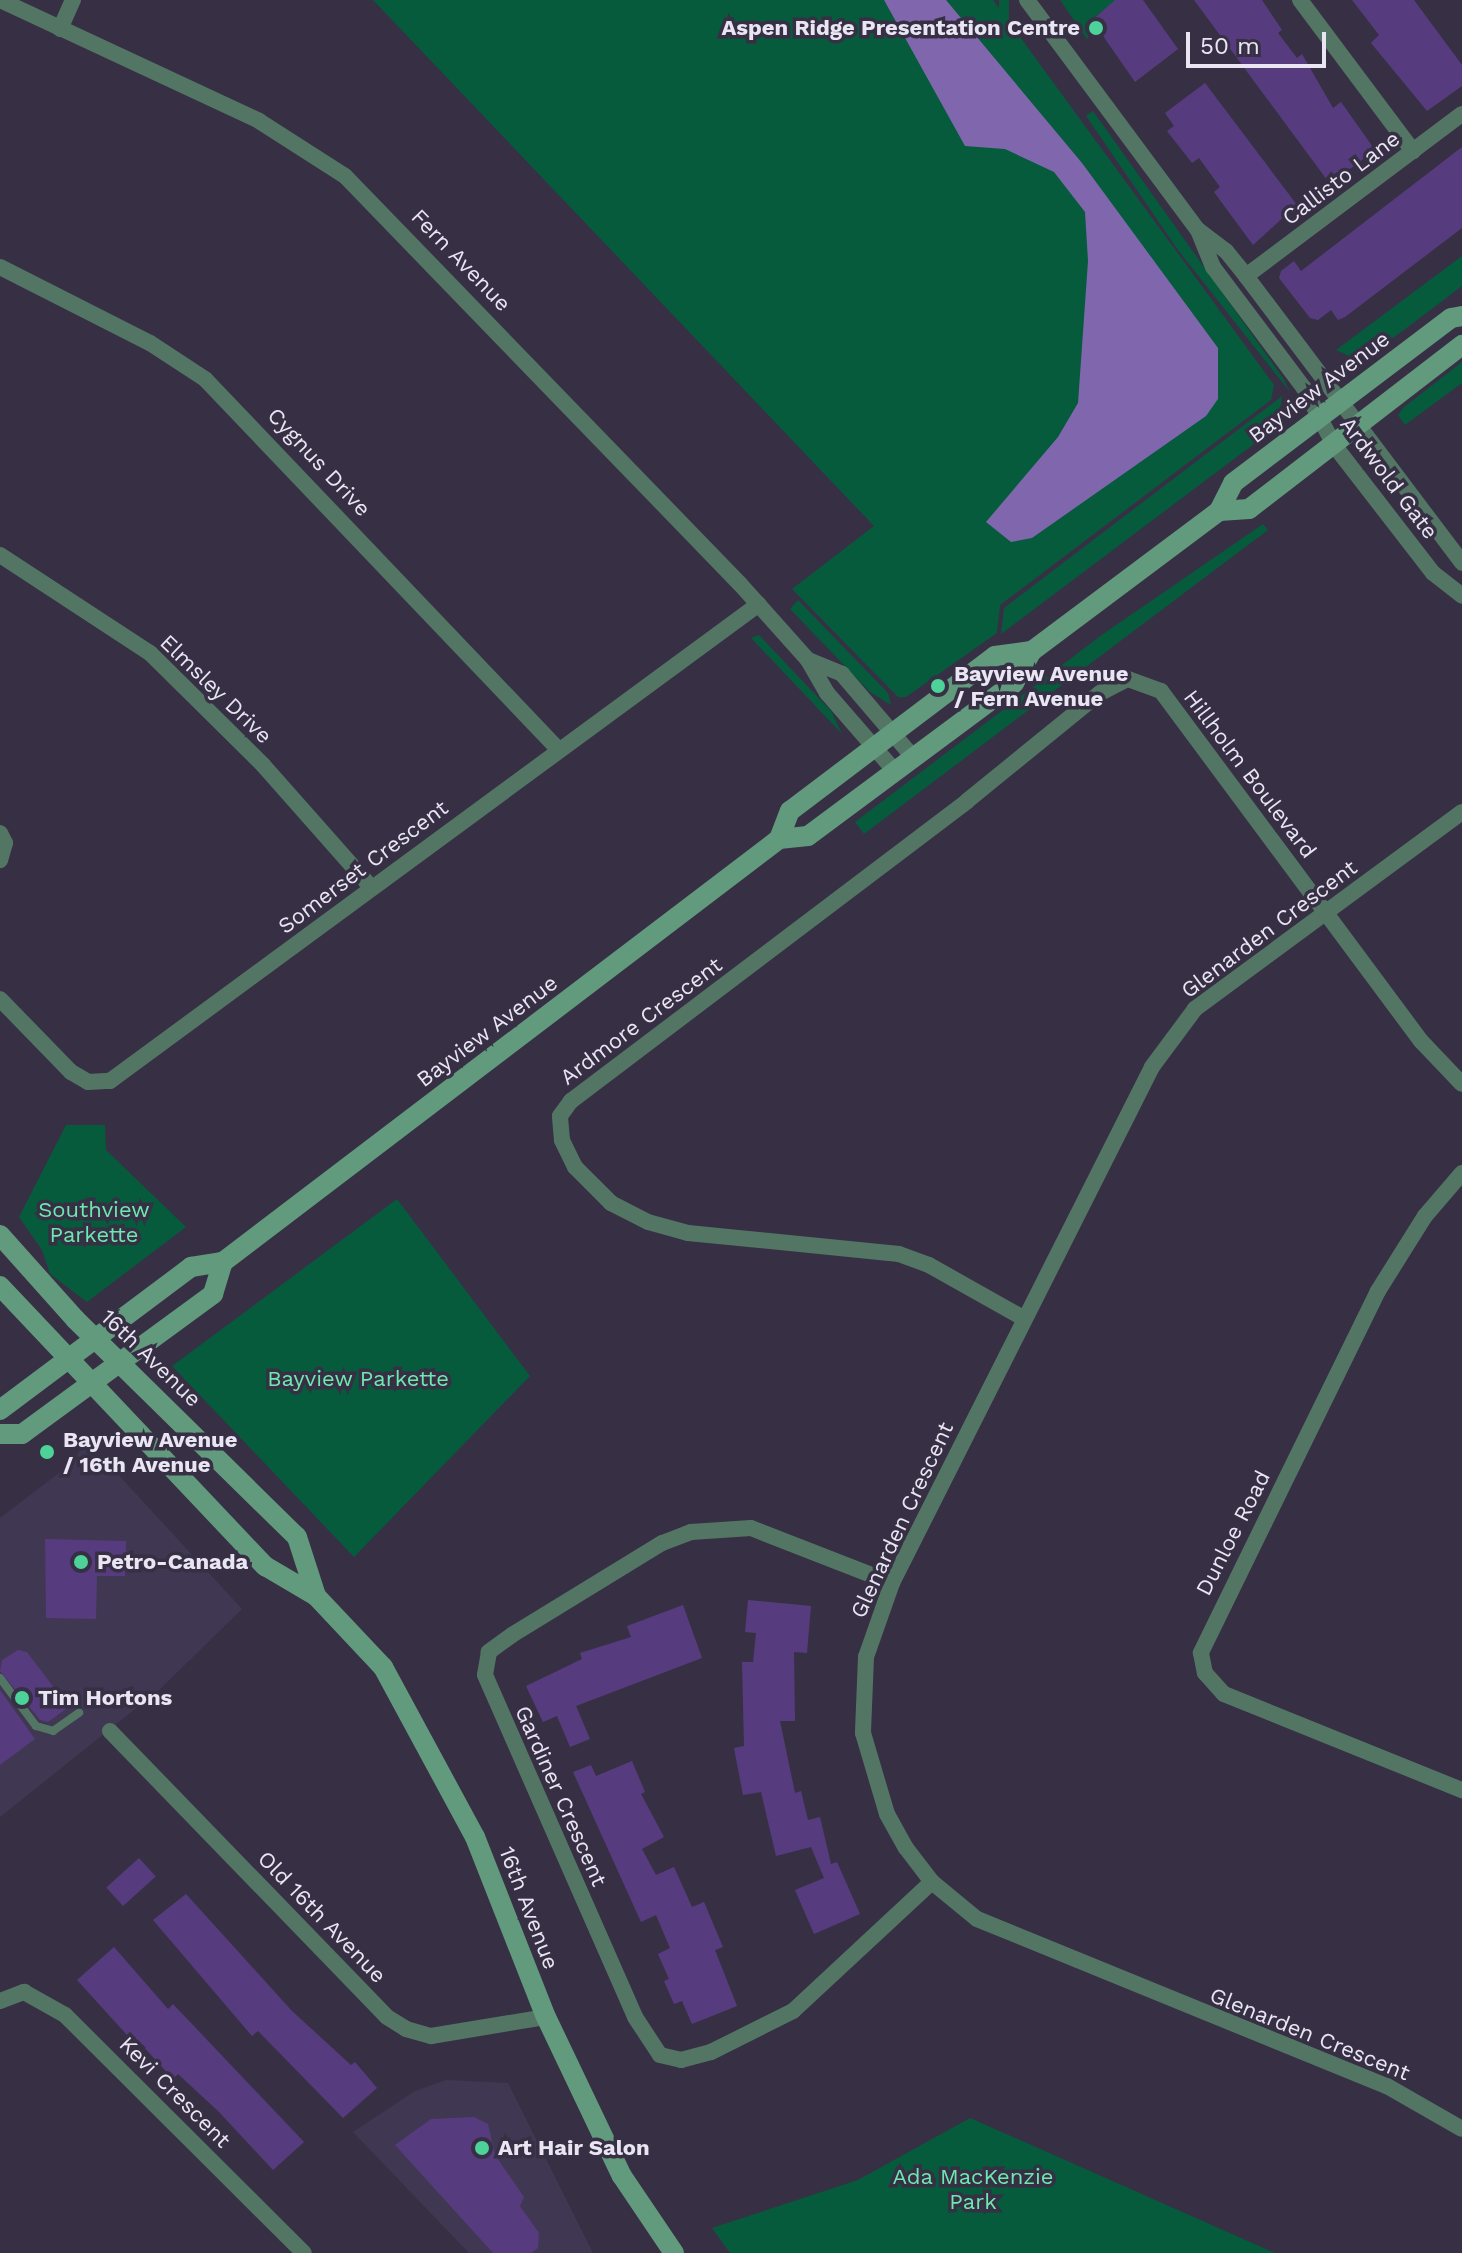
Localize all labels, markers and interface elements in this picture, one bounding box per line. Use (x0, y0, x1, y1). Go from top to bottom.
place label: Aspen Ridge Presentation Centre (721, 15, 1080, 41)
scale bar (1190, 16, 1330, 66)
marker: Aspen Ridge Presentation Centre (1087, 19, 1105, 37)
text: 50 m (1200, 32, 1260, 60)
street label: Callisto Lane (1277, 125, 1405, 231)
street label: Fern Avenue (405, 203, 517, 317)
street label: Bayview Avenue (1243, 325, 1395, 449)
street label: Cygnus Drive (262, 402, 376, 522)
street label: Ardwold Gate (1335, 412, 1443, 544)
street label: Elmsley Drive (154, 629, 278, 749)
place label: Bayview Avenue / Fern Avenue (954, 660, 1129, 712)
marker: Bayview Avenue / Fern Avenue (929, 677, 947, 695)
street label: Hillholm Boulevard (1178, 685, 1322, 863)
street label: Somerset Crescent (273, 795, 453, 939)
street label: Glenarden Crescent (1176, 854, 1362, 1004)
street label: Ardmore Crescent (555, 952, 727, 1090)
street label: Bayview Avenue (411, 969, 563, 1093)
park label: Southview Parkette (38, 1196, 150, 1248)
street label: 16th Avenue (95, 1303, 207, 1413)
park label: Bayview Parkette (267, 1366, 449, 1392)
street label: Glenarden Crescent (845, 1418, 959, 1622)
place label: Bayview Avenue / 16th Avenue (63, 1426, 238, 1478)
marker: Bayview Avenue / 16th Avenue (38, 1443, 56, 1461)
street label: Dunloe Road (1190, 1466, 1276, 1600)
place label: Petro-Canada (97, 1549, 248, 1575)
marker: Petro-Canada (72, 1553, 90, 1571)
place label: Tim Hortons (38, 1685, 172, 1711)
marker: Tim Hortons (13, 1689, 31, 1707)
street label: Gardiner Crescent (509, 1701, 613, 1891)
street label: 16th Avenue (493, 1843, 565, 1973)
street label: Old 16th Avenue (252, 1845, 392, 1989)
street label: Glenarden Crescent (1206, 1982, 1414, 2086)
street label: Kevi Crescent (114, 2031, 236, 2153)
place label: Art Hair Salon (498, 2135, 650, 2161)
marker: Art Hair Salon (473, 2139, 491, 2157)
park label: Ada MacKenzie Park (892, 2163, 1054, 2214)

